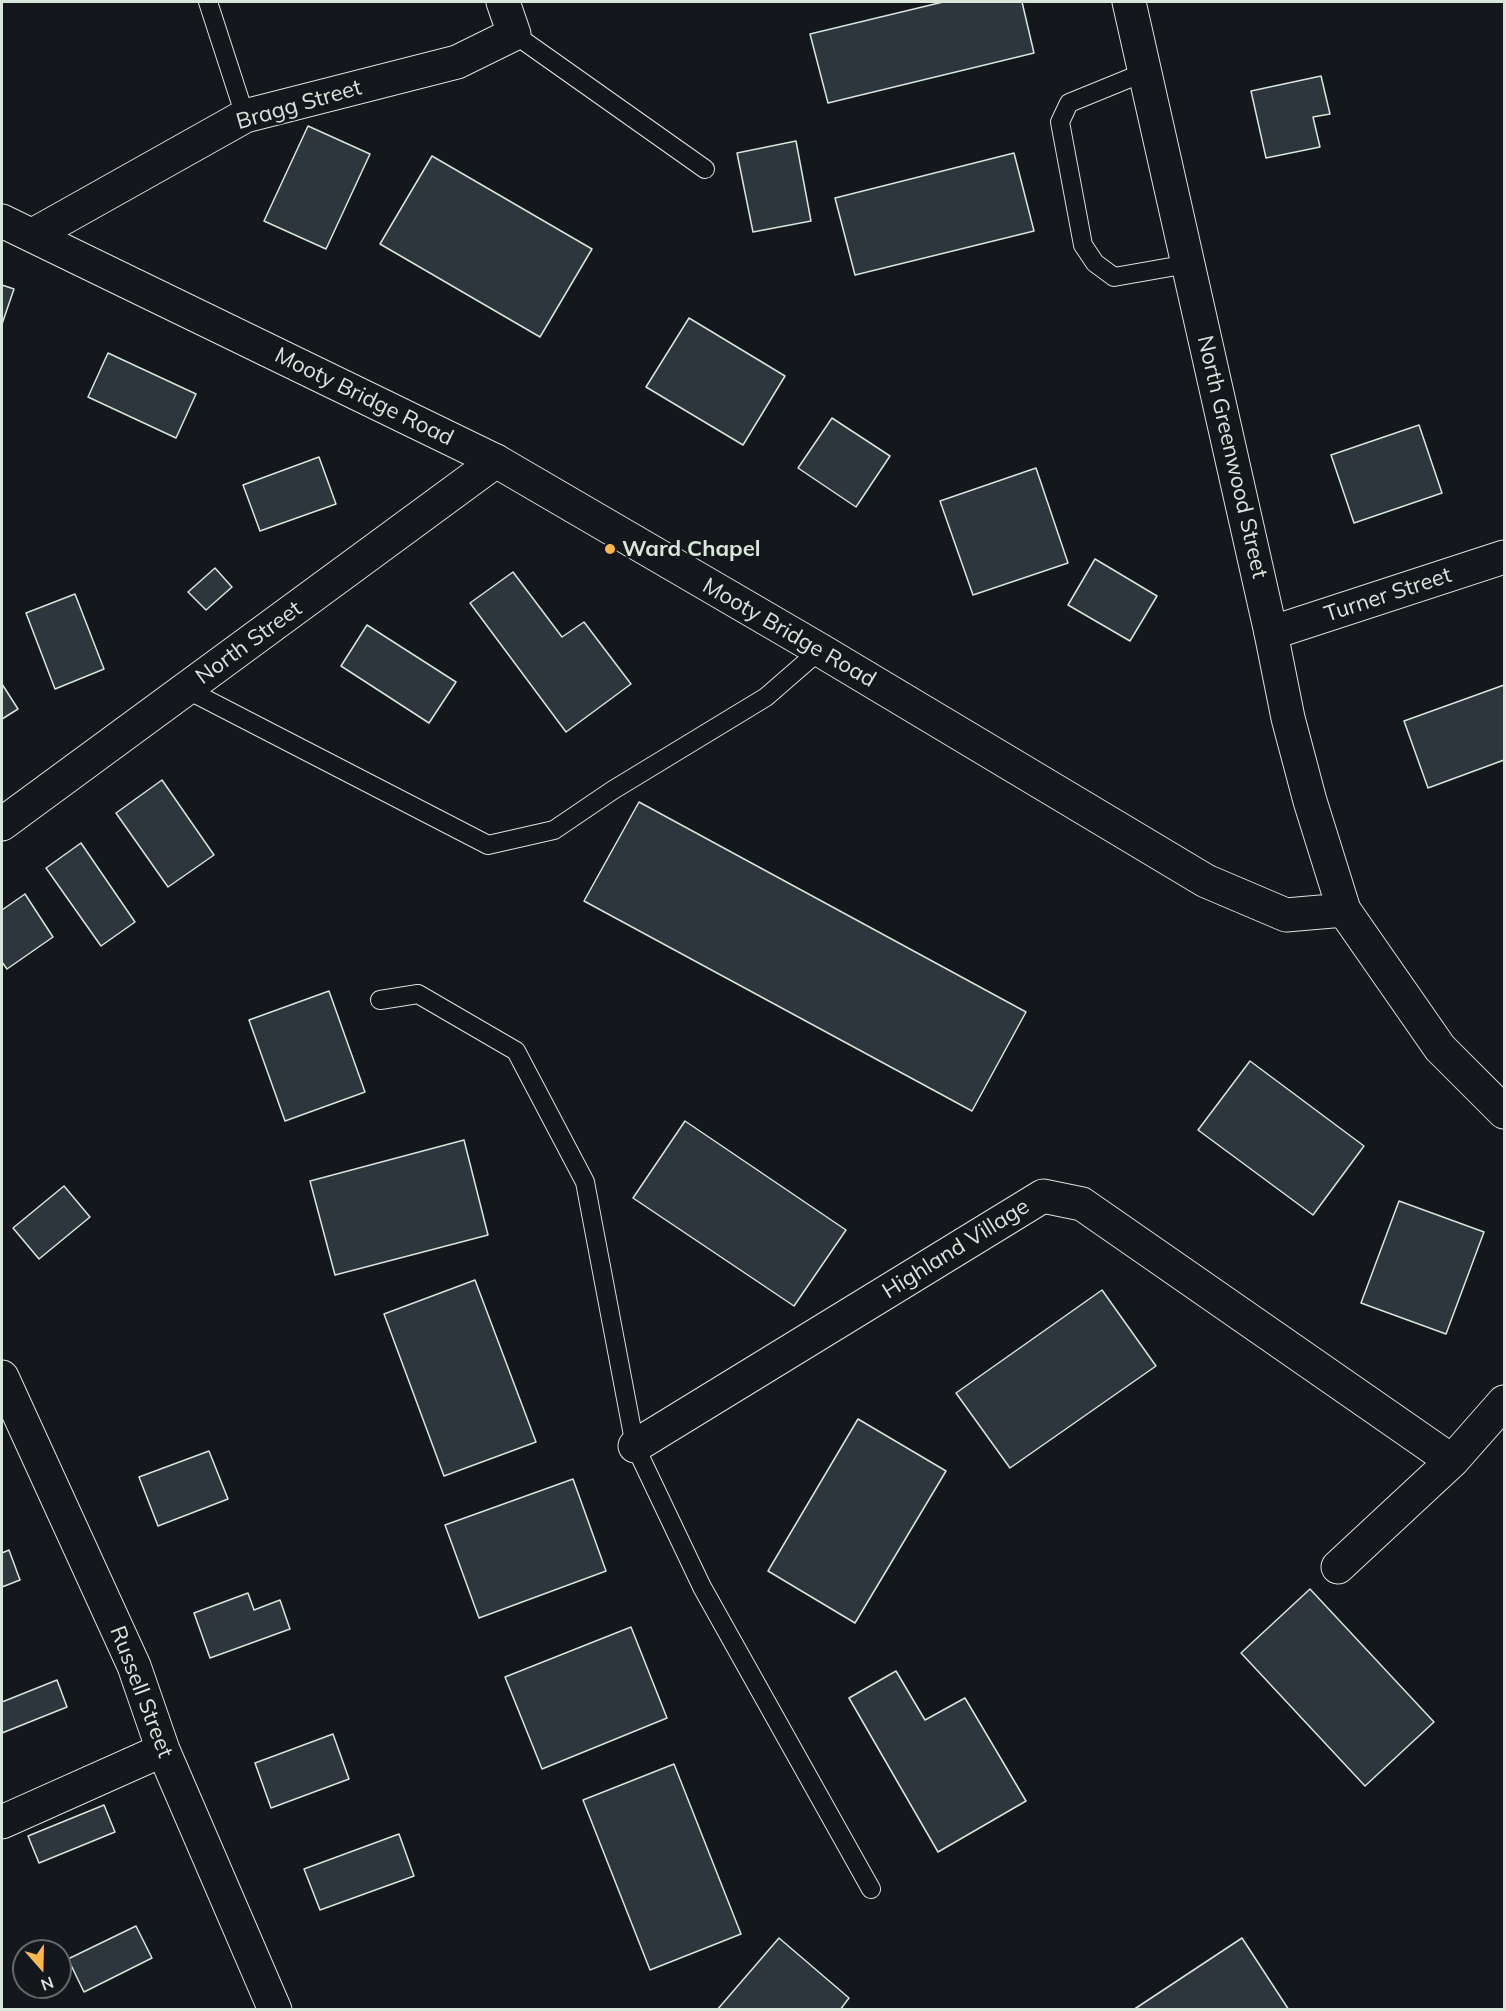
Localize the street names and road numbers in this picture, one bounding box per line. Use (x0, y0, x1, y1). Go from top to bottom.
street label: Bragg Street (233, 75, 365, 135)
street label: North Greenwood Street (1191, 333, 1273, 581)
street label: Mooty Bridge Road (270, 342, 458, 452)
street label: Turner Street (1321, 562, 1455, 628)
street label: Mooty Bridge Road (698, 573, 880, 693)
street label: North Street (191, 596, 307, 690)
street label: Highland Village (878, 1193, 1034, 1305)
street label: Russell Street (104, 1622, 178, 1762)

